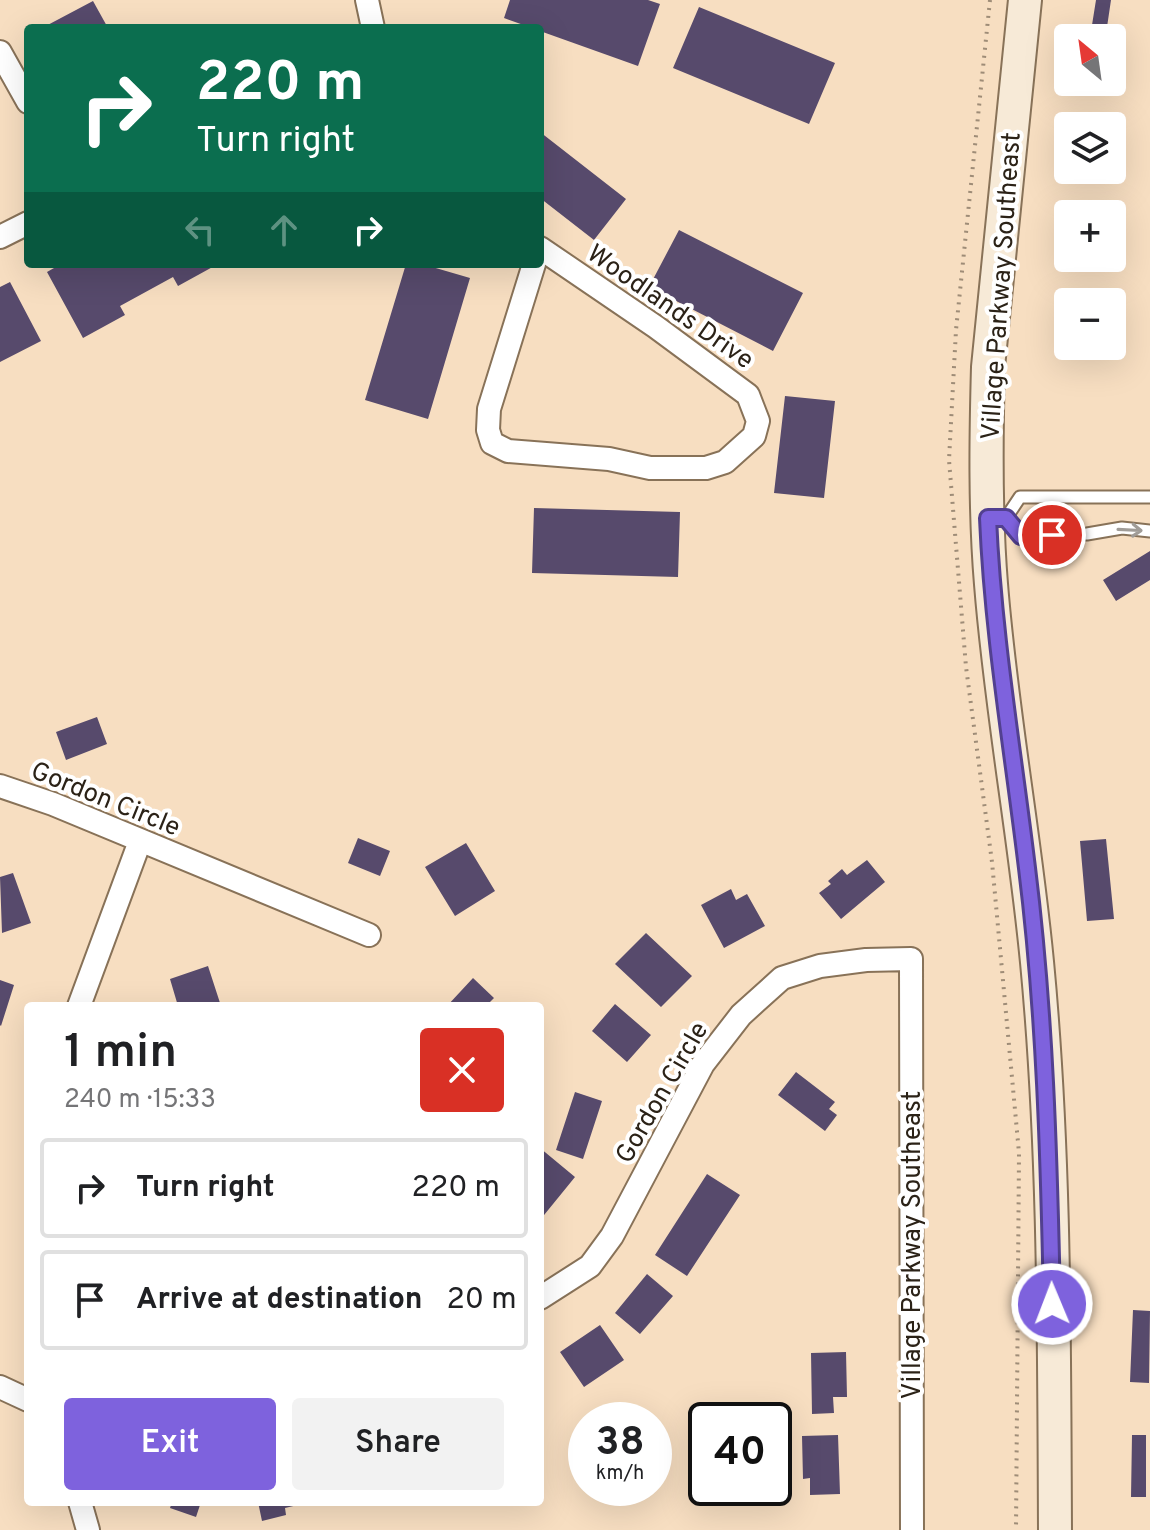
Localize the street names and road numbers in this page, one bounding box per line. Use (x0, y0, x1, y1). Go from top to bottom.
street label: Village Parkway Southeast (975, 131, 1030, 441)
street label: Woodlands Drive (580, 238, 759, 378)
street label: Gordon Circle (26, 755, 185, 845)
street label: Gordon Circle (609, 1017, 717, 1170)
street label: Village Parkway Southeast (897, 1091, 930, 1399)

